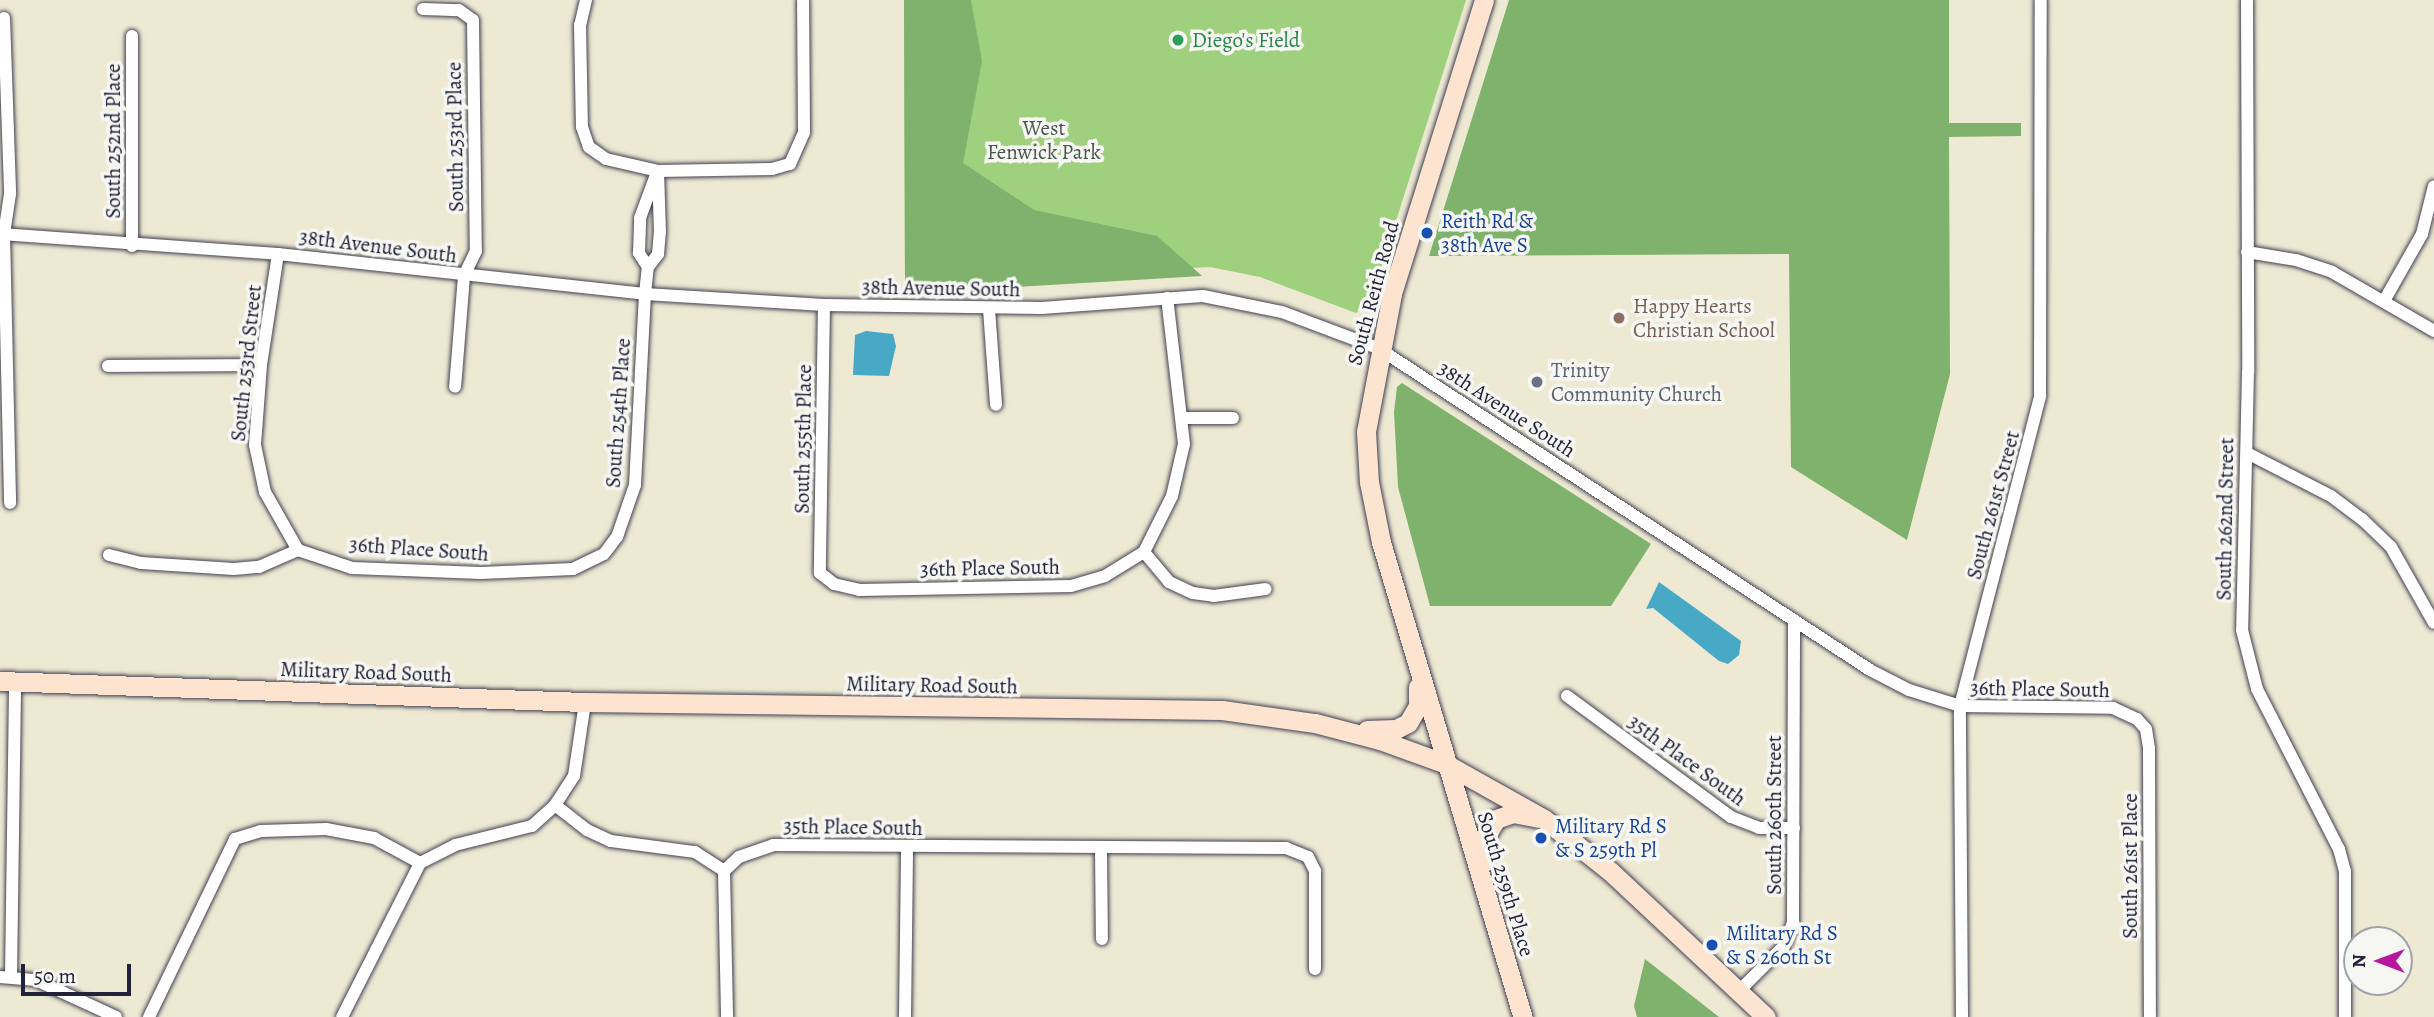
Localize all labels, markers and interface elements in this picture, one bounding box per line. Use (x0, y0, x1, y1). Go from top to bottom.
place label: Diego's Field (1192, 27, 1300, 53)
marker: Diego's Field (1170, 32, 1186, 48)
street label: South 253rd Place (441, 62, 469, 212)
street label: South 252nd Place (100, 63, 126, 219)
park label: West Fenwick Park (987, 115, 1101, 165)
place label: Reith Rd & 38th Ave S (1441, 208, 1533, 258)
street label: South Reith Road (1342, 218, 1404, 368)
street label: 38th Avenue South (298, 224, 458, 268)
marker: Reith Rd & 38th Ave S (1419, 225, 1435, 241)
street label: 38th Avenue South (861, 274, 1021, 302)
street label: South 253rd Street (225, 283, 267, 443)
place label: Happy Hearts Christian School (1633, 293, 1775, 343)
marker: Happy Hearts Christian School (1611, 310, 1627, 326)
street label: South 254th Place (600, 337, 636, 489)
street label: 38th Avenue South (1434, 355, 1580, 463)
place label: Trinity Community Church (1551, 357, 1722, 407)
street label: South 255th Place (789, 364, 817, 514)
marker: Trinity Community Church (1529, 374, 1545, 390)
street label: South 261st Street (1961, 428, 2025, 582)
street label: South 262nd Street (2211, 437, 2239, 601)
street label: 36th Place South (348, 532, 490, 566)
street label: 36th Place South (920, 554, 1060, 582)
street label: Military Road South (280, 656, 452, 688)
street label: Military Road South (846, 671, 1018, 699)
street label: 36th Place South (1970, 675, 2110, 703)
street label: 35th Place South (1623, 709, 1751, 811)
street label: South 260th Street (1761, 735, 1787, 895)
street label: South 261st Place (2117, 793, 2143, 939)
street label: South 259th Place (1472, 809, 1540, 959)
street label: 35th Place South (783, 813, 923, 841)
place label: Military Rd S & S 259th Pl (1555, 813, 1667, 863)
marker: Military Rd S & S 259th Pl (1533, 830, 1549, 846)
place label: Military Rd S & S 260th St (1726, 920, 1838, 970)
north arrow (2343, 926, 2413, 996)
marker: Military Rd S & S 260th St (1704, 937, 1720, 953)
scale bar (24, 950, 135, 994)
text: N (2346, 954, 2372, 968)
text: 50 m (34, 962, 76, 990)

